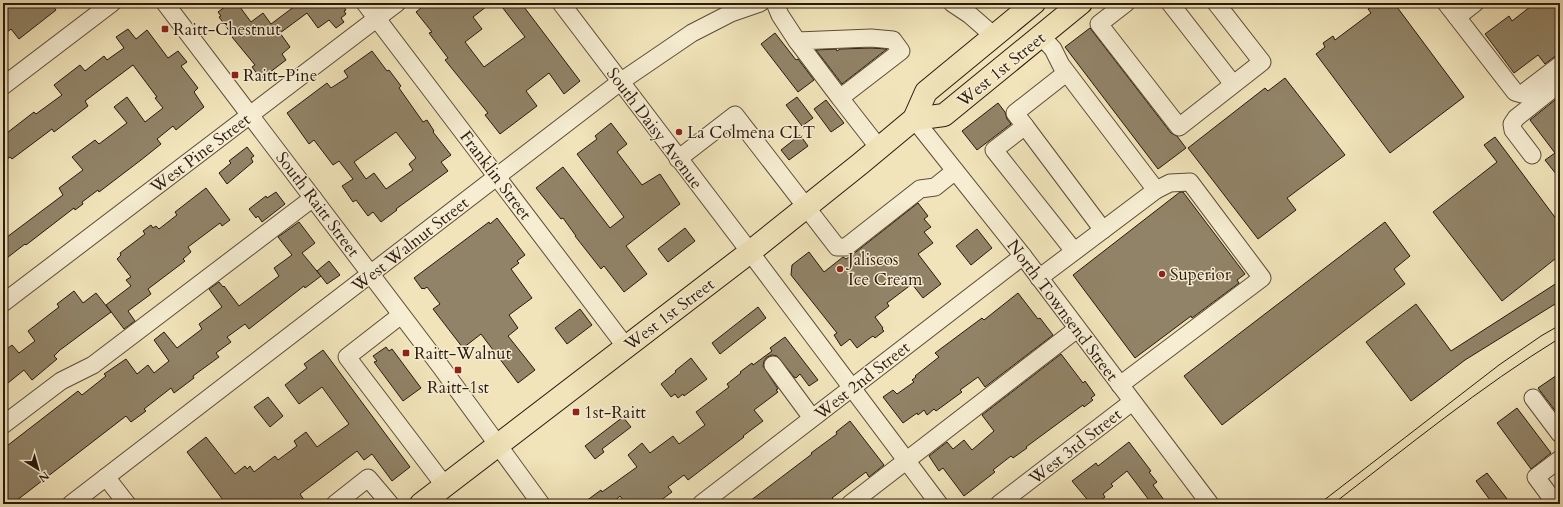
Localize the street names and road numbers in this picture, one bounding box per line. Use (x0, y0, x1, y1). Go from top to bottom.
street label: West 1st Street (952, 26, 1051, 113)
street label: South Daisy Avenue (601, 63, 708, 194)
street label: West Pine Street (145, 108, 256, 199)
street label: Franklin Street (454, 126, 537, 225)
street label: South Raitt Street (270, 147, 365, 262)
street label: West Walnut Street (346, 191, 474, 298)
street label: North Townsend Street (1002, 235, 1124, 386)
street label: West 1st Street (619, 273, 720, 356)
street label: West 2nd Street (809, 336, 915, 425)
street label: West 3rd Street (1023, 403, 1127, 490)

